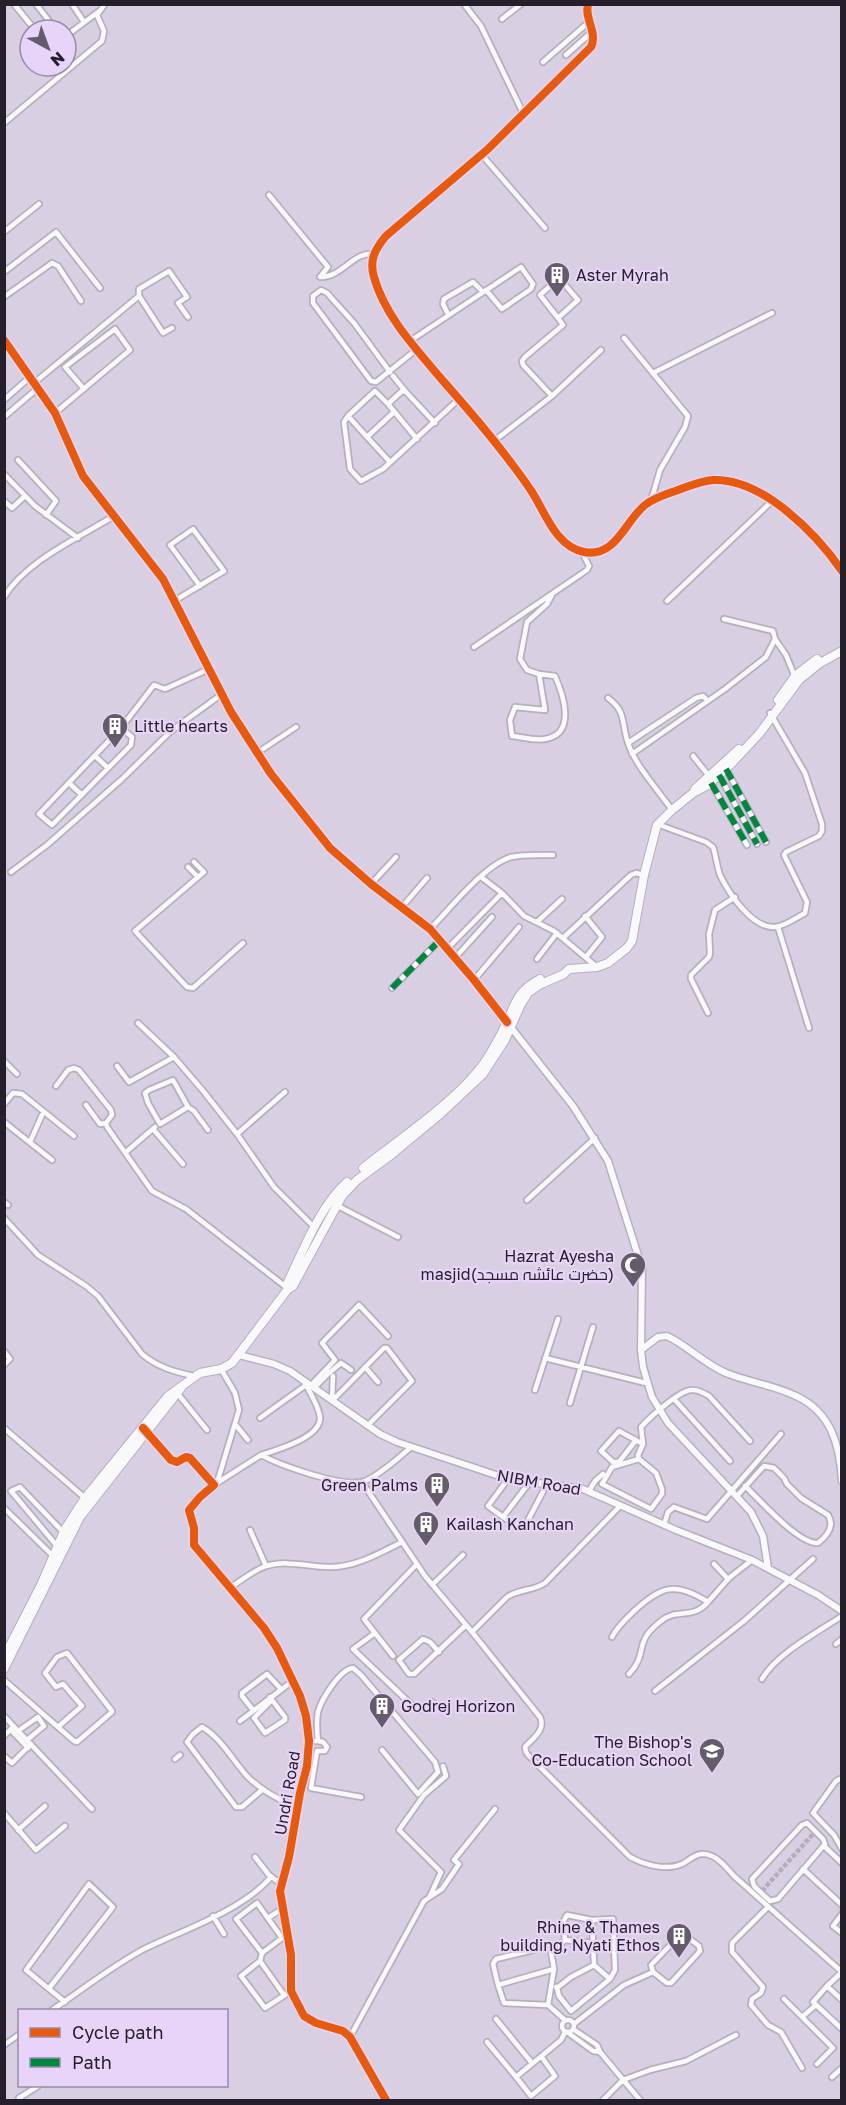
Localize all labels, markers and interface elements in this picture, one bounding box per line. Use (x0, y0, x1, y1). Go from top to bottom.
north arrow (18, 18, 78, 78)
text: N (47, 48, 69, 71)
building icon: Aster Myrah (542, 260, 572, 298)
place label: Aster Myrah (576, 265, 669, 285)
building icon: Little hearts (100, 711, 130, 749)
place label: Little hearts (134, 716, 228, 736)
place label: Hazrat Ayesha masjid(حضرت عائشہ مسجد) (421, 1246, 614, 1284)
mosque icon: Hazrat Ayesha masjid(حضرت عائشہ مسجد) (618, 1250, 648, 1288)
street label: NIBM Road (495, 1465, 583, 1499)
building icon: Green Palms (422, 1470, 452, 1508)
place label: Green Palms (321, 1475, 418, 1495)
building icon: Kailash Kanchan (411, 1509, 441, 1547)
place label: Kailash Kanchan (446, 1514, 574, 1534)
building icon: Godrej Horizon (367, 1691, 397, 1729)
place label: Godrej Horizon (401, 1696, 515, 1716)
place label: The Bishop's Co-Education School (531, 1732, 692, 1770)
school or university icon: The Bishop's Co-Education School (697, 1736, 727, 1774)
street label: Undri Road (270, 1749, 304, 1837)
place label: Rhine & Thames building, Nyati Ethos (500, 1917, 660, 1955)
building icon: Rhine & Thames building, Nyati Ethos (664, 1921, 694, 1959)
legend (18, 2009, 228, 2087)
text: Cycle path (72, 2021, 164, 2043)
text: Path (72, 2051, 112, 2073)

